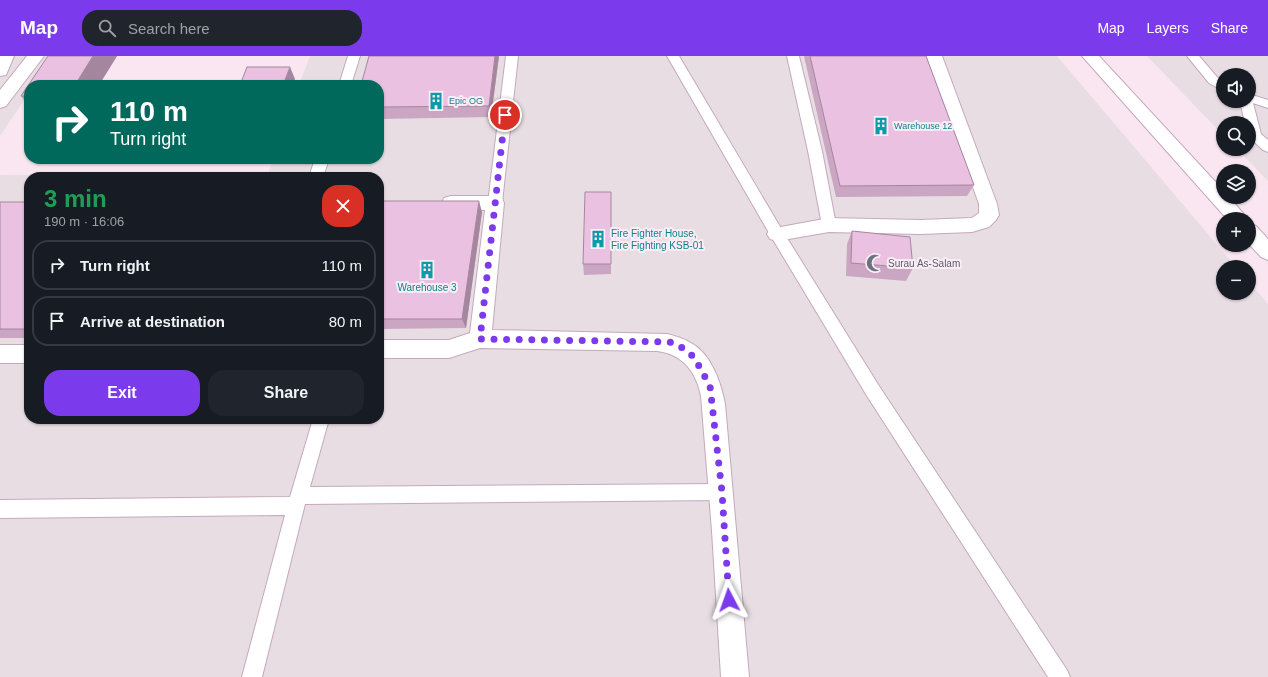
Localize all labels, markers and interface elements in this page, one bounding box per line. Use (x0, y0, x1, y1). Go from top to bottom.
search box (82, 10, 362, 46)
text: Map (20, 17, 58, 38)
icon: search (96, 17, 118, 39)
text: Search here (128, 20, 210, 37)
text: Map (1097, 20, 1125, 36)
text: Layers (1147, 20, 1189, 36)
text: Share (1211, 20, 1248, 36)
map controls (1216, 68, 1256, 300)
button: sound (1216, 68, 1256, 108)
building icon: Epic OG (426, 91, 446, 111)
icon: right (44, 96, 96, 148)
text: 110 m (110, 96, 188, 127)
place label: Epic OG (449, 96, 483, 106)
pin (488, 98, 522, 132)
icon: arrive (494, 104, 516, 126)
building icon: Warehouse 12 (871, 116, 891, 136)
button: search (1216, 116, 1256, 156)
place label: Warehouse 12 (894, 121, 952, 131)
text: Turn right (110, 129, 186, 149)
button: layers (1216, 164, 1256, 204)
text: 3 min (44, 185, 107, 212)
button: close (322, 185, 364, 227)
button: + (1216, 212, 1256, 252)
text: 190 m · 16:06 (44, 214, 124, 229)
place label: Fire Fighter House, Fire Fighting KSB-01 (611, 228, 704, 251)
building icon: Fire Fighter House, Fire Fighting KSB-01 (588, 229, 608, 249)
mosque icon: Surau As-Salam (865, 253, 885, 273)
icon: right (46, 254, 68, 276)
text: Turn right (80, 257, 150, 274)
text: 110 m (321, 257, 362, 274)
place label: Surau As-Salam (888, 258, 960, 269)
building icon: Warehouse 3 (417, 260, 437, 280)
button: − (1216, 260, 1256, 300)
place label: Warehouse 3 (397, 282, 457, 293)
icon: arrive (46, 310, 68, 332)
text: Arrive at destination (80, 313, 225, 330)
text: 80 m (329, 313, 362, 330)
button: Exit (44, 370, 200, 416)
button: Share (208, 370, 364, 416)
position arrow (708, 579, 750, 621)

